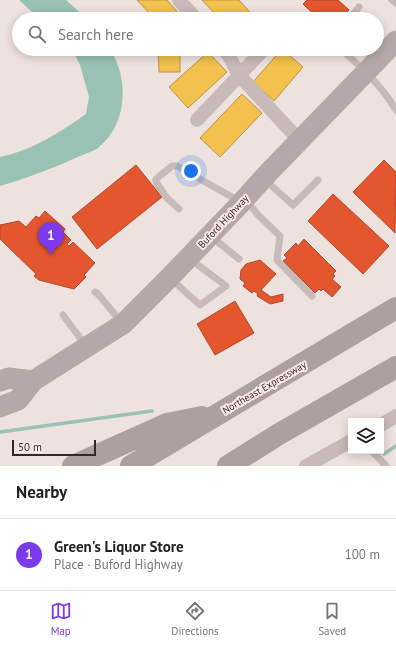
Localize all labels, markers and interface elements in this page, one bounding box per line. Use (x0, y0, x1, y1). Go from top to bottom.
search box (12, 12, 384, 56)
icon: search (26, 23, 48, 45)
text: Search here (58, 25, 134, 44)
your location (181, 161, 201, 181)
street label: Buford Highway (195, 192, 252, 251)
pin: 1 (38, 222, 64, 255)
street label: Northeast Expressway (220, 358, 309, 417)
map controls (348, 418, 384, 454)
button: layers (348, 418, 384, 454)
scale bar (12, 438, 96, 457)
text: 50 m (18, 440, 42, 454)
text: Nearby (16, 481, 67, 503)
text: Green's Liquor Store (54, 537, 184, 556)
text: 1 (25, 546, 33, 563)
text: 100 m (345, 546, 380, 563)
text: Place · Buford Highway (54, 556, 183, 573)
tab: Map (50, 600, 72, 638)
tab: Directions (171, 600, 219, 638)
tab: Saved (318, 600, 346, 638)

